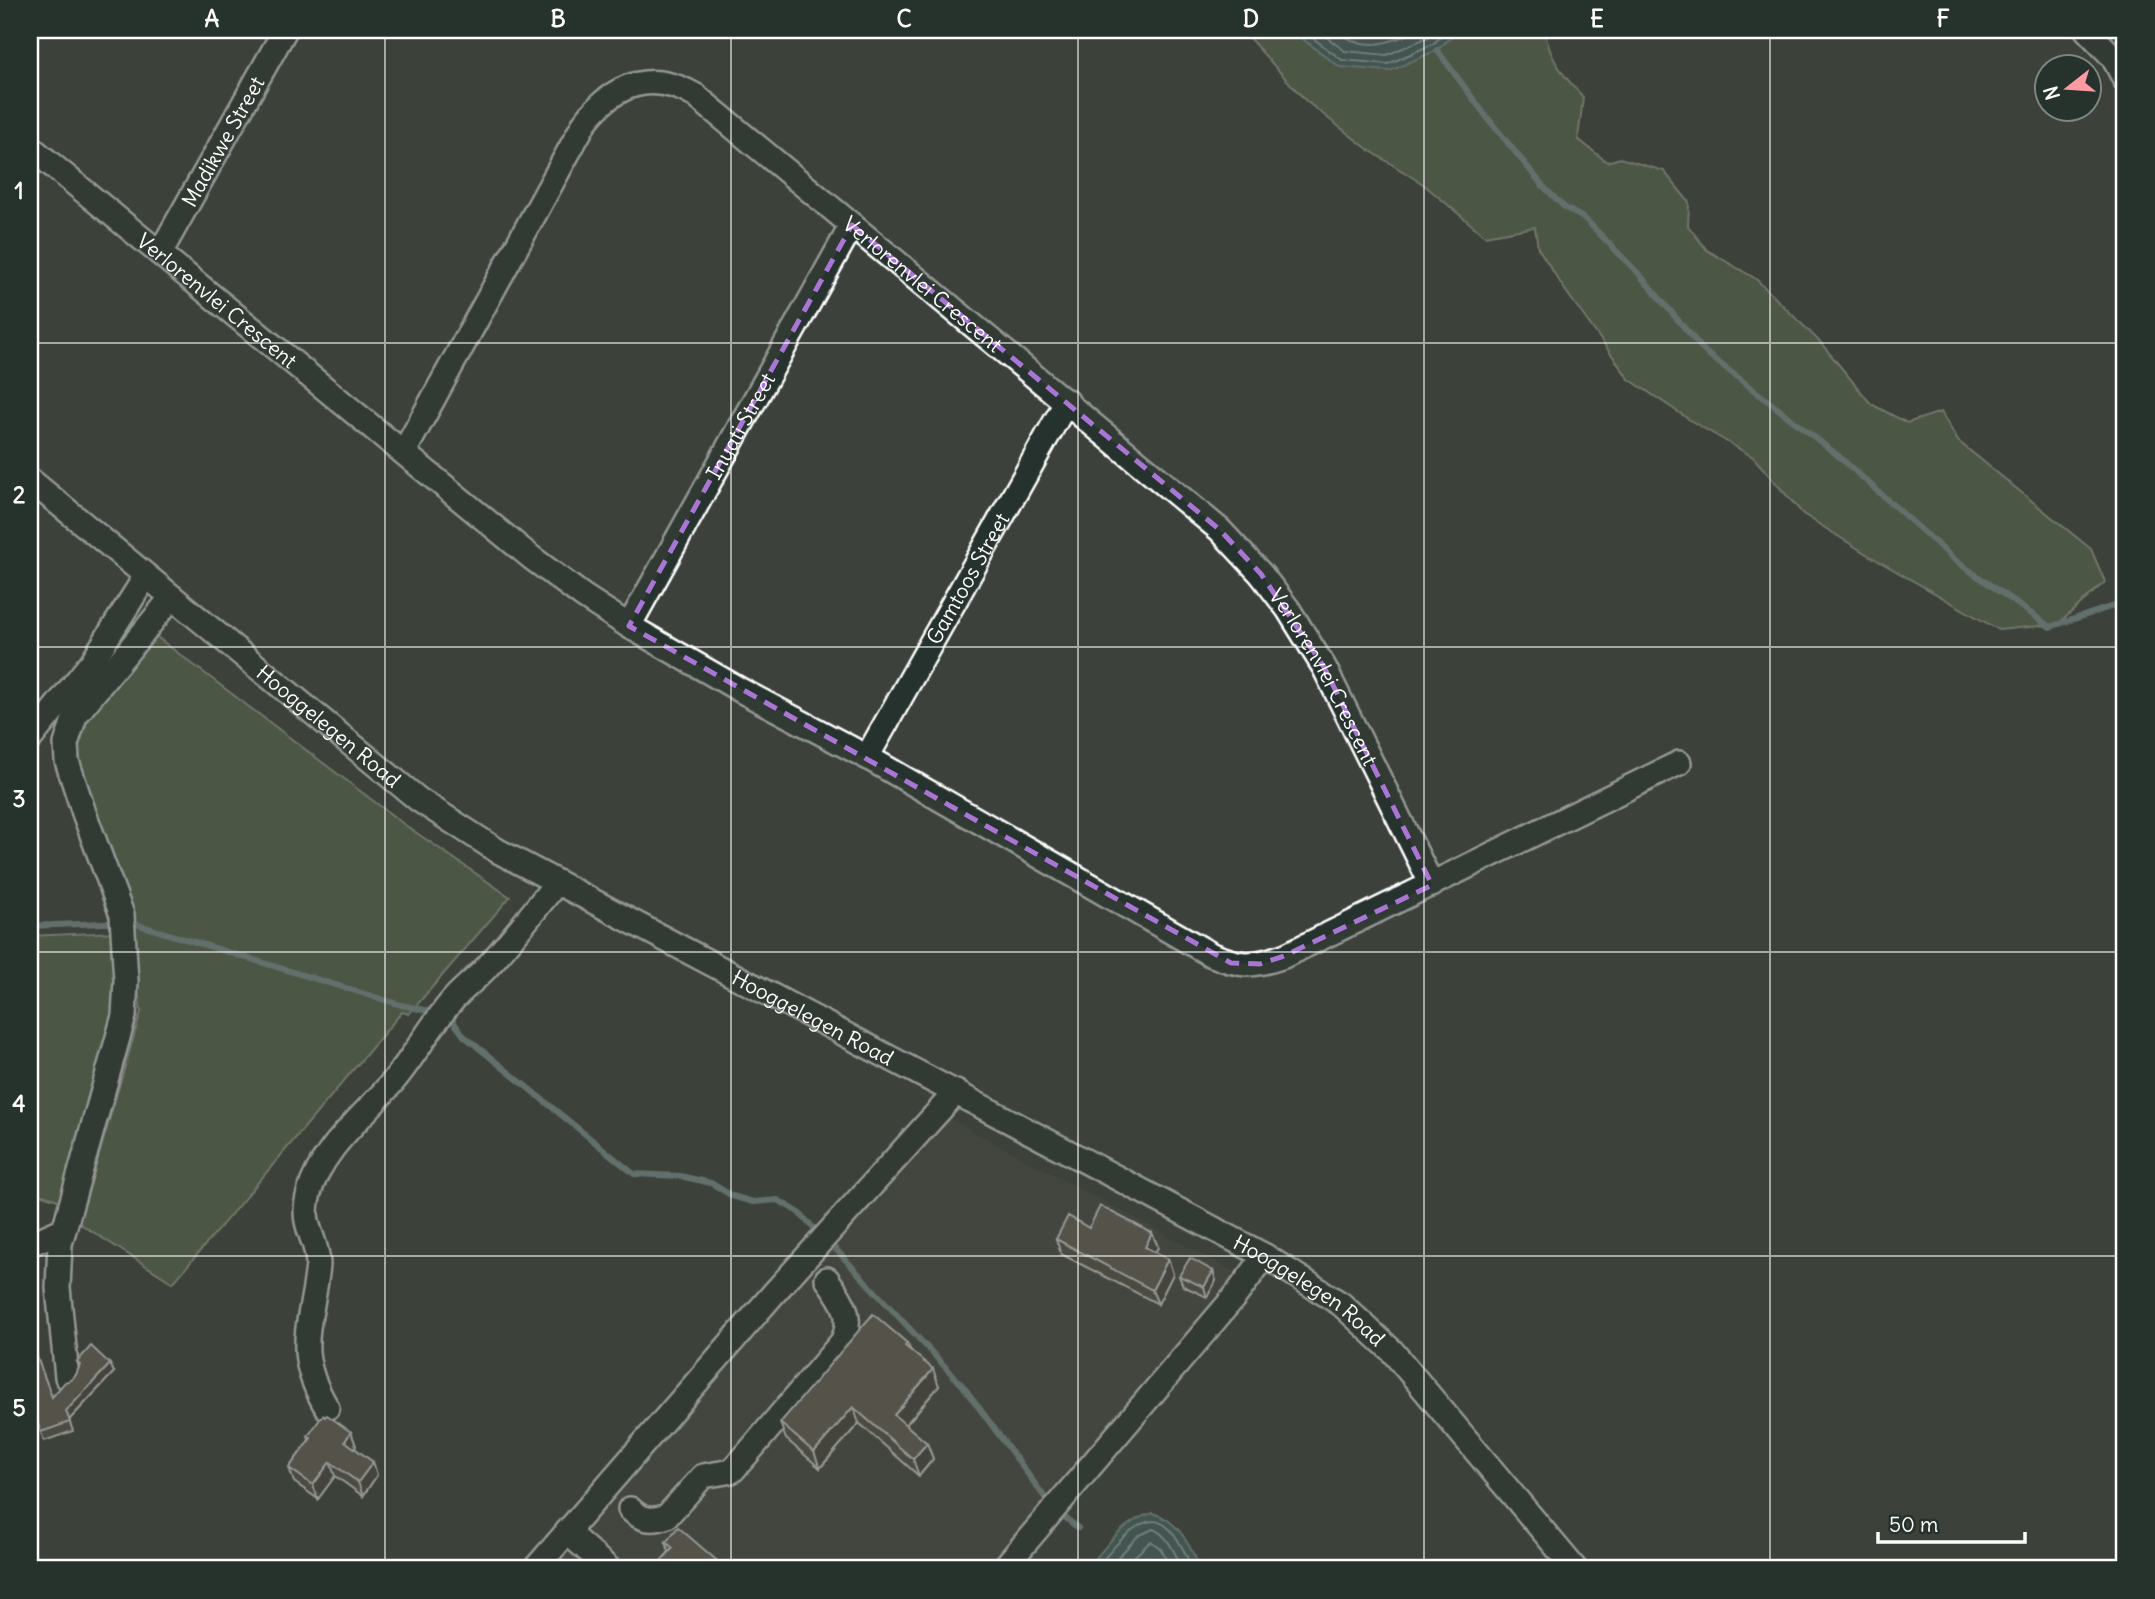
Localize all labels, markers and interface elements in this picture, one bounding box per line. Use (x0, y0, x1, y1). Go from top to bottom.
text: A (205, 4, 220, 33)
text: B (550, 4, 566, 33)
text: C (896, 4, 912, 33)
text: D (1243, 4, 1259, 33)
text: E (1590, 4, 1604, 33)
text: F (1936, 4, 1950, 33)
north arrow (2032, 52, 2102, 122)
street label: Madikwe Street (175, 71, 270, 211)
text: N (2038, 83, 2065, 103)
text: 1 (14, 176, 24, 205)
street label: Verlorenvlei Crescent (837, 210, 1008, 358)
street label: Verlorenvlei Crescent (132, 227, 303, 374)
street label: Inyati Street (700, 368, 781, 484)
text: 2 (13, 480, 26, 509)
street label: Gamtoos Street (920, 508, 1015, 649)
street label: Verlorenvlei Crescent (1263, 583, 1384, 770)
street label: Hooggelegen Road (251, 659, 407, 793)
text: 3 (12, 784, 26, 813)
street label: Hooggelegen Road (728, 964, 899, 1071)
text: 4 (12, 1089, 26, 1118)
street label: Hooggelegen Road (1229, 1228, 1391, 1352)
text: 5 (12, 1393, 26, 1422)
scale bar (1878, 1501, 2025, 1545)
text: 50 m (1889, 1511, 1938, 1538)

